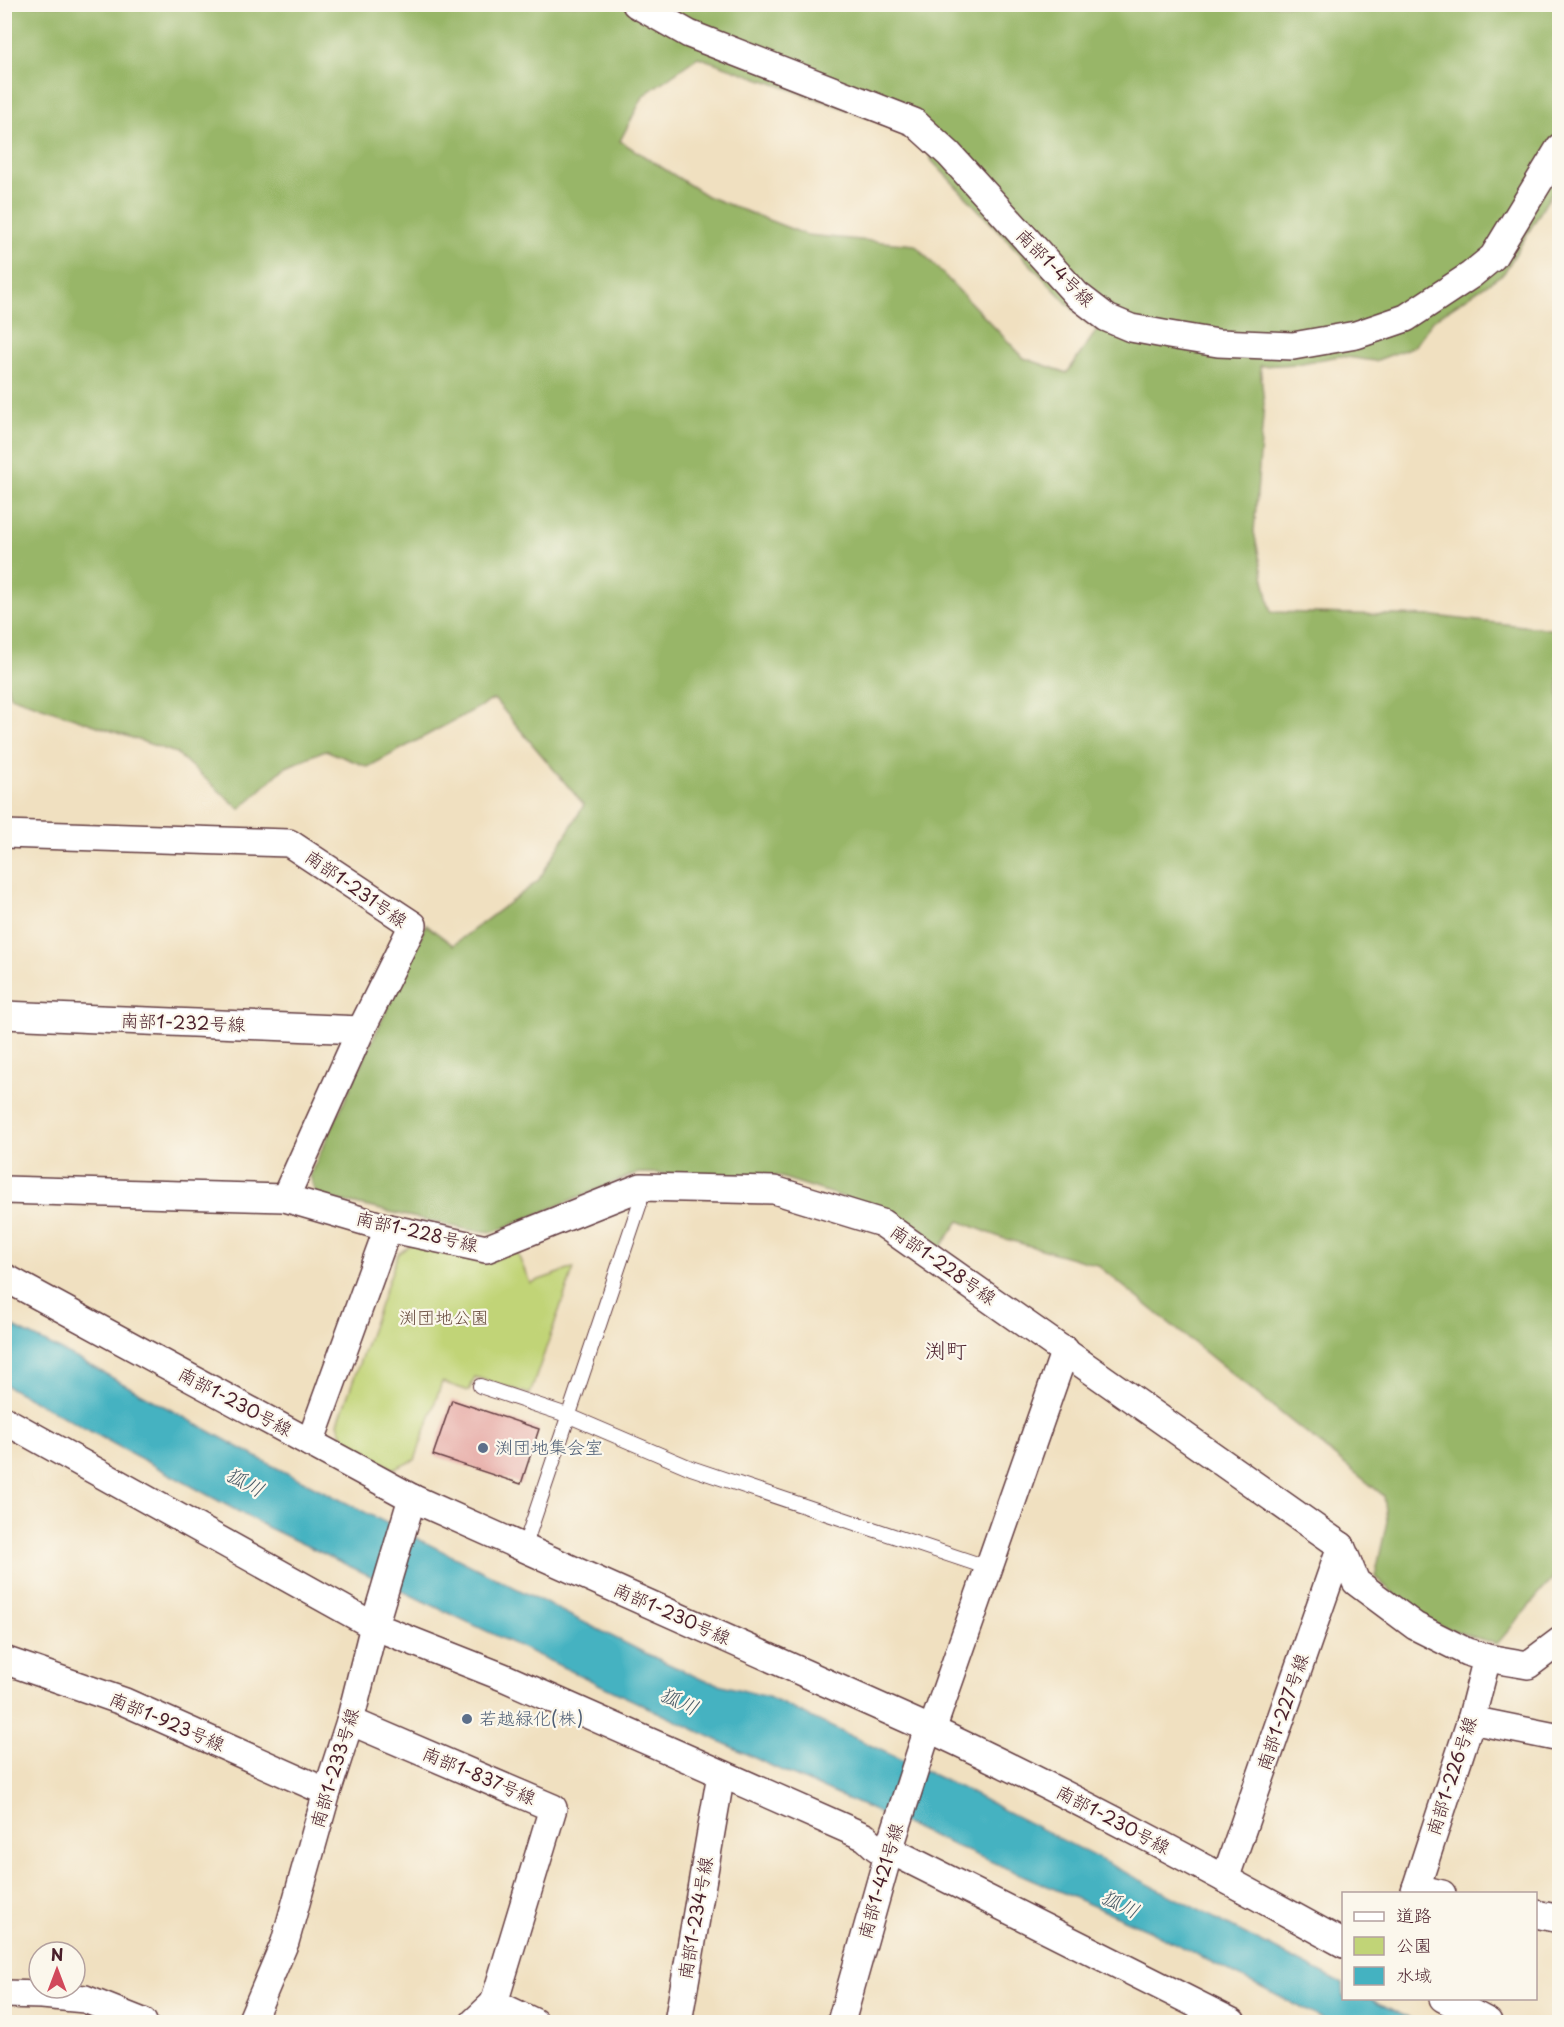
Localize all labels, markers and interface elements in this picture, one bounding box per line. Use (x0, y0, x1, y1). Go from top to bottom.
street label: 南部1-4号線 (1011, 222, 1101, 312)
street label: 南部1-231号線 (300, 842, 414, 933)
street label: 南部1-232号線 (120, 1006, 246, 1037)
street label: 南部1-228号線 (354, 1203, 481, 1258)
street label: 南部1-228号線 (885, 1217, 1002, 1310)
park label: 渕団地公園 (399, 1303, 489, 1330)
district label: 渕町 (925, 1333, 967, 1365)
street label: 南部1-230号線 (174, 1359, 298, 1442)
place label: 渕団地集会室 (495, 1433, 603, 1460)
marker: 渕団地集会室 (476, 1441, 490, 1455)
water label: 狐川 (221, 1458, 270, 1504)
street label: 南部1-230号線 (610, 1575, 736, 1651)
street label: 南部1-227号線 (1249, 1649, 1314, 1774)
water label: 狐川 (655, 1678, 704, 1722)
street label: 南部1-923号線 (106, 1684, 230, 1757)
street label: 南部1-233号線 (302, 1704, 365, 1831)
place label: 若越緑化(株) (479, 1704, 583, 1731)
marker: 若越緑化(株) (460, 1712, 474, 1726)
street label: 南部1-226号線 (1419, 1712, 1483, 1839)
street label: 南部1-837号線 (419, 1739, 540, 1811)
street label: 南部1-230号線 (1052, 1777, 1176, 1860)
street label: 南部1-421号線 (850, 1819, 909, 1942)
street label: 南部1-234号線 (670, 1854, 719, 1981)
water label: 狐川 (1096, 1881, 1145, 1925)
legend (1342, 1892, 1537, 2000)
text: 道路 (1396, 1901, 1432, 1928)
text: 公園 (1396, 1931, 1432, 1958)
north arrow (27, 1940, 87, 2000)
text: N (51, 1942, 63, 1966)
text: 水域 (1396, 1961, 1432, 1988)

